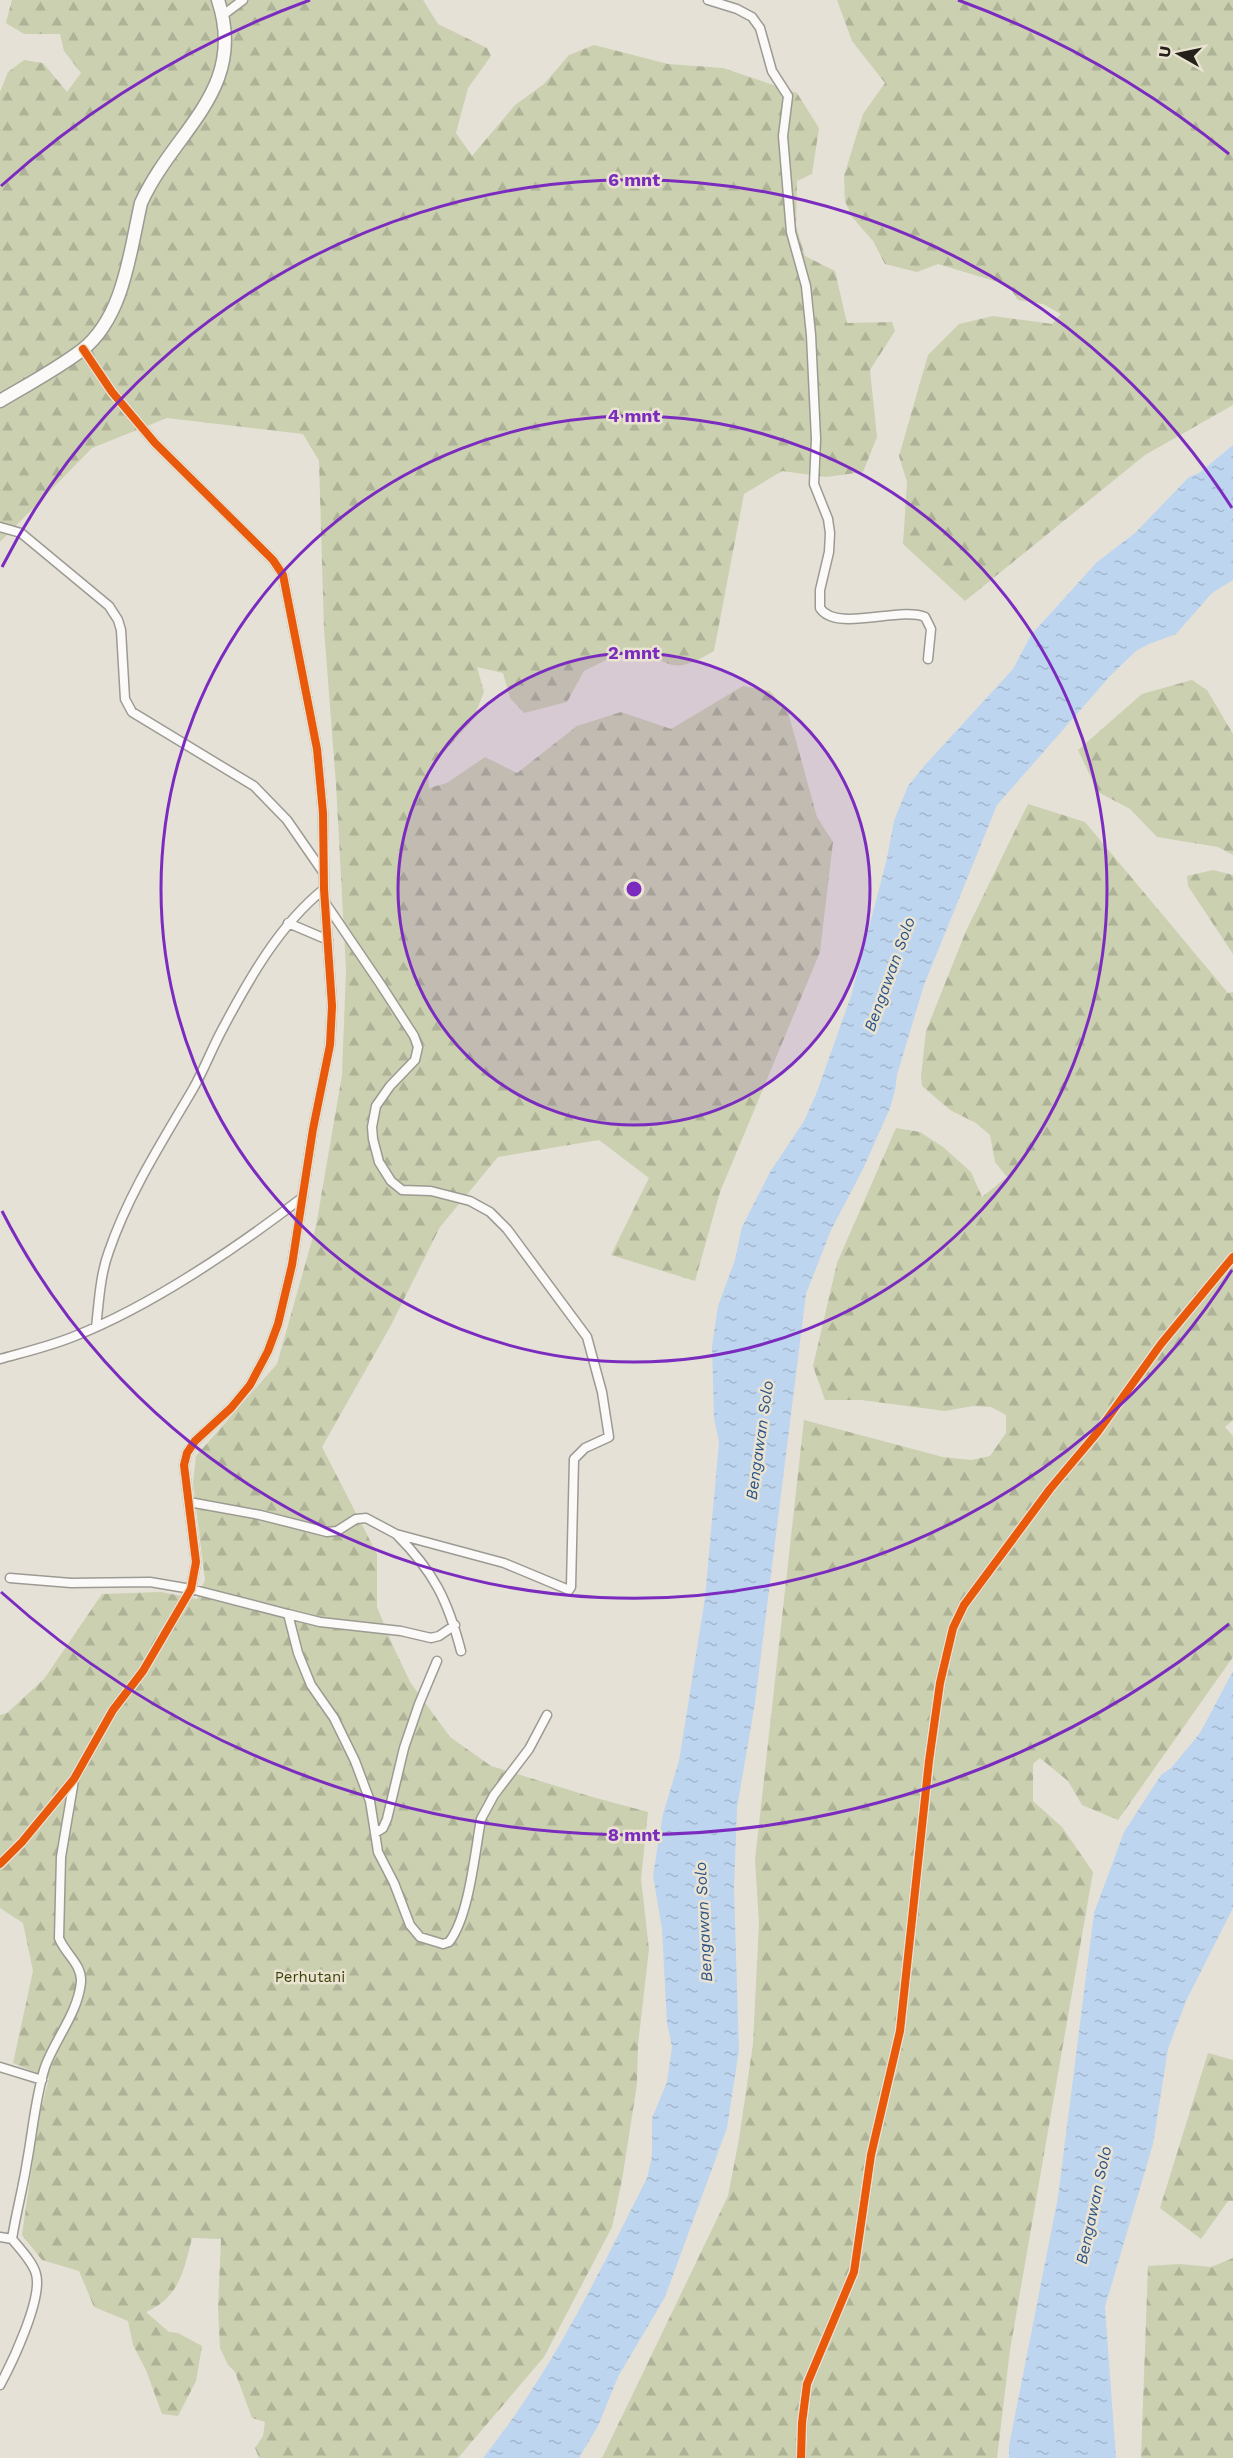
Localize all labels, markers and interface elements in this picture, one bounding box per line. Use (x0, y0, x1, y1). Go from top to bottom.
north arrow (1149, 24, 1209, 84)
text: U (1154, 45, 1175, 59)
text: 6 mnt (608, 169, 660, 190)
text: 4 mnt (608, 405, 660, 426)
text: 2 mnt (608, 642, 660, 663)
centre of rings (624, 879, 644, 899)
water label: Bengawan Solo (860, 914, 919, 1034)
water label: Bengawan Solo (742, 1379, 777, 1501)
text: 8 mnt (608, 1824, 660, 1845)
water label: Bengawan Solo (691, 1861, 716, 1983)
park label: Perhutani (275, 1968, 345, 1986)
water label: Bengawan Solo (1072, 2144, 1115, 2266)

